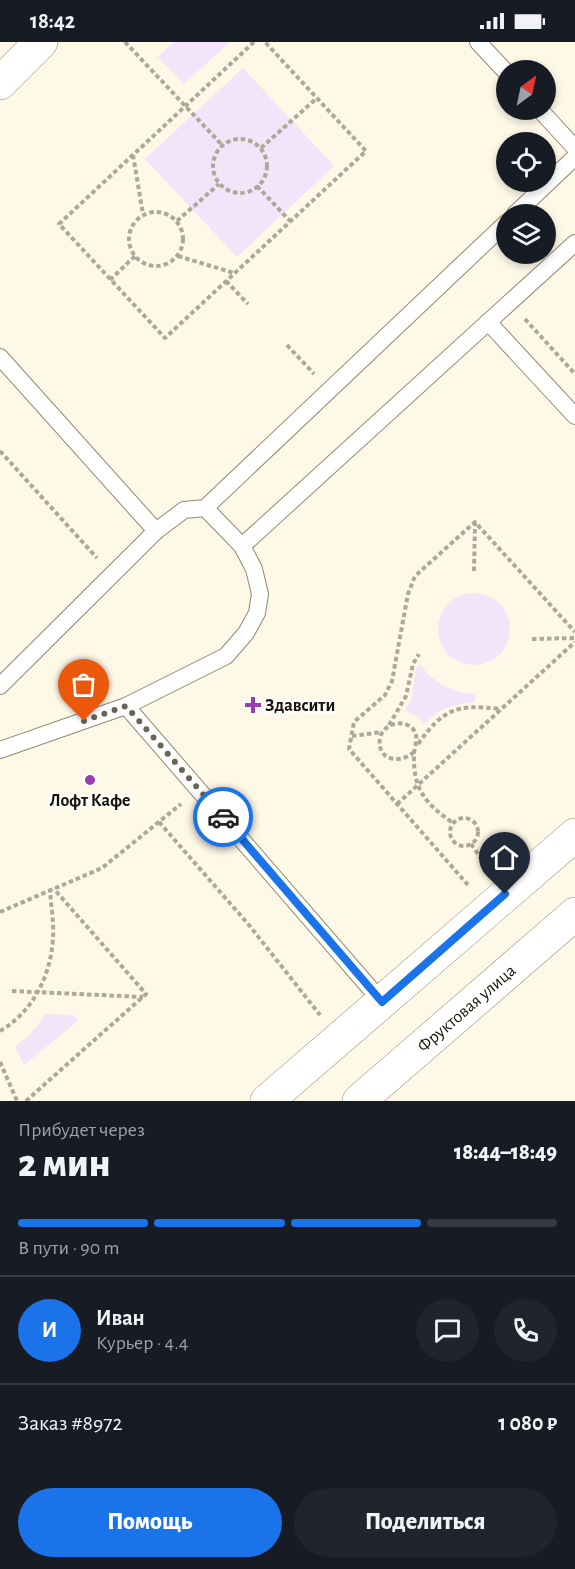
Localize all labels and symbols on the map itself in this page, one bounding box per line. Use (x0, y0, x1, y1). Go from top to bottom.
north arrow (496, 60, 556, 120)
pin (58, 659, 109, 721)
place label: Здавсити (265, 697, 335, 715)
marker: Здавсити (246, 698, 260, 712)
marker: Лофт Кафе (83, 773, 97, 787)
courier (193, 787, 253, 847)
place label: Лофт Кафе (50, 792, 130, 810)
pin (479, 832, 530, 894)
street label: Фруктовая улица (414, 961, 520, 1056)

